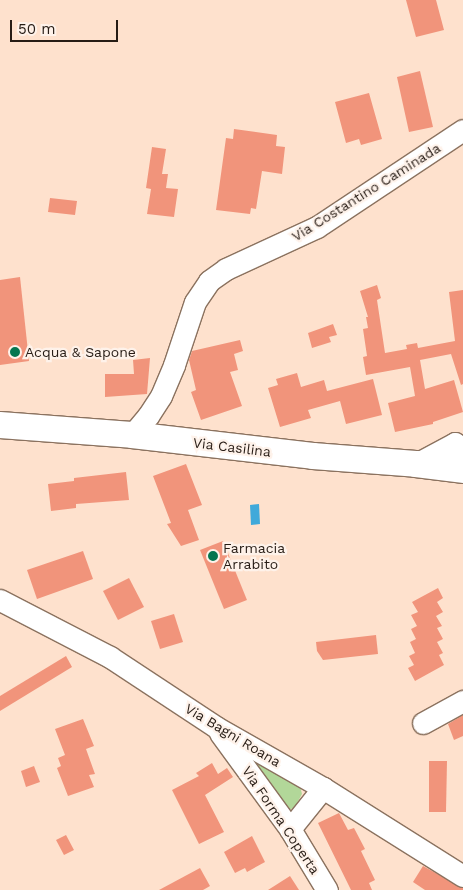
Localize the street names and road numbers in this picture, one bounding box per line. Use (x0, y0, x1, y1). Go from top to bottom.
street label: Via Costantino Caminada (288, 139, 444, 245)
street label: Via Casilina (192, 434, 272, 460)
street label: Via Bagni Roana (182, 700, 284, 770)
street label: Via Forma Coperta (238, 763, 324, 877)

